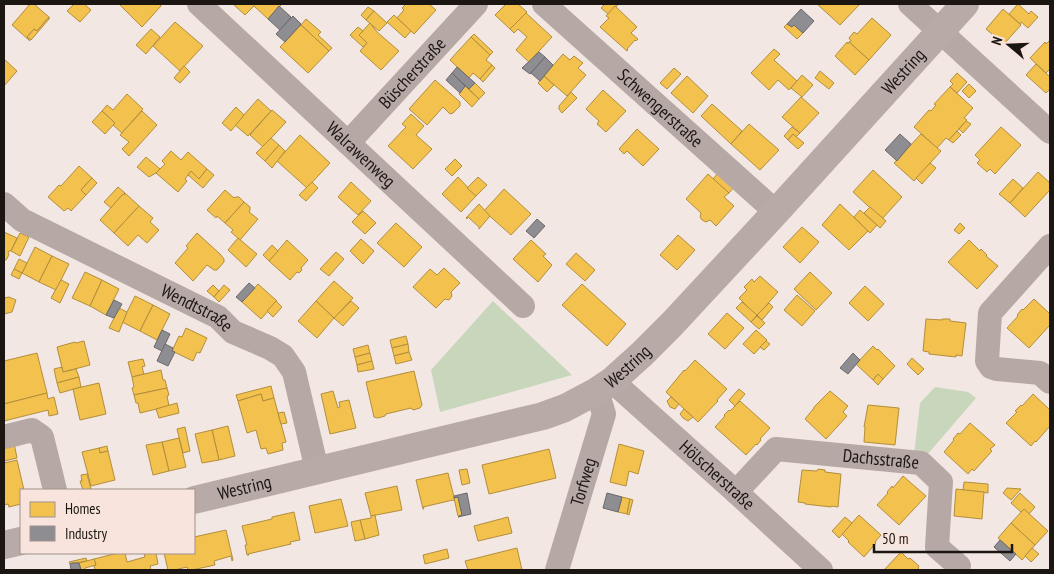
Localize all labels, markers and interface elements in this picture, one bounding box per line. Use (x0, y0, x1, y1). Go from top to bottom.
north arrow (984, 20, 1034, 70)
street label: Büscherstraße (374, 32, 450, 113)
text: N (987, 34, 1006, 47)
street label: Westring (876, 43, 930, 99)
street label: Schwengerstraße (613, 63, 708, 152)
street label: Walrawenweg (322, 116, 400, 192)
street label: Wendtstraße (157, 279, 238, 337)
street label: Westring (600, 340, 656, 393)
street label: Hölscherstraße (675, 435, 760, 515)
street label: Dachsstraße (842, 443, 920, 474)
street label: Torfweg (565, 455, 601, 509)
street label: Westring (215, 470, 274, 505)
legend (20, 489, 195, 554)
text: Homes (65, 499, 101, 518)
scale bar (874, 522, 1012, 554)
text: Industry (65, 524, 107, 543)
text: 50 m (882, 529, 908, 548)

